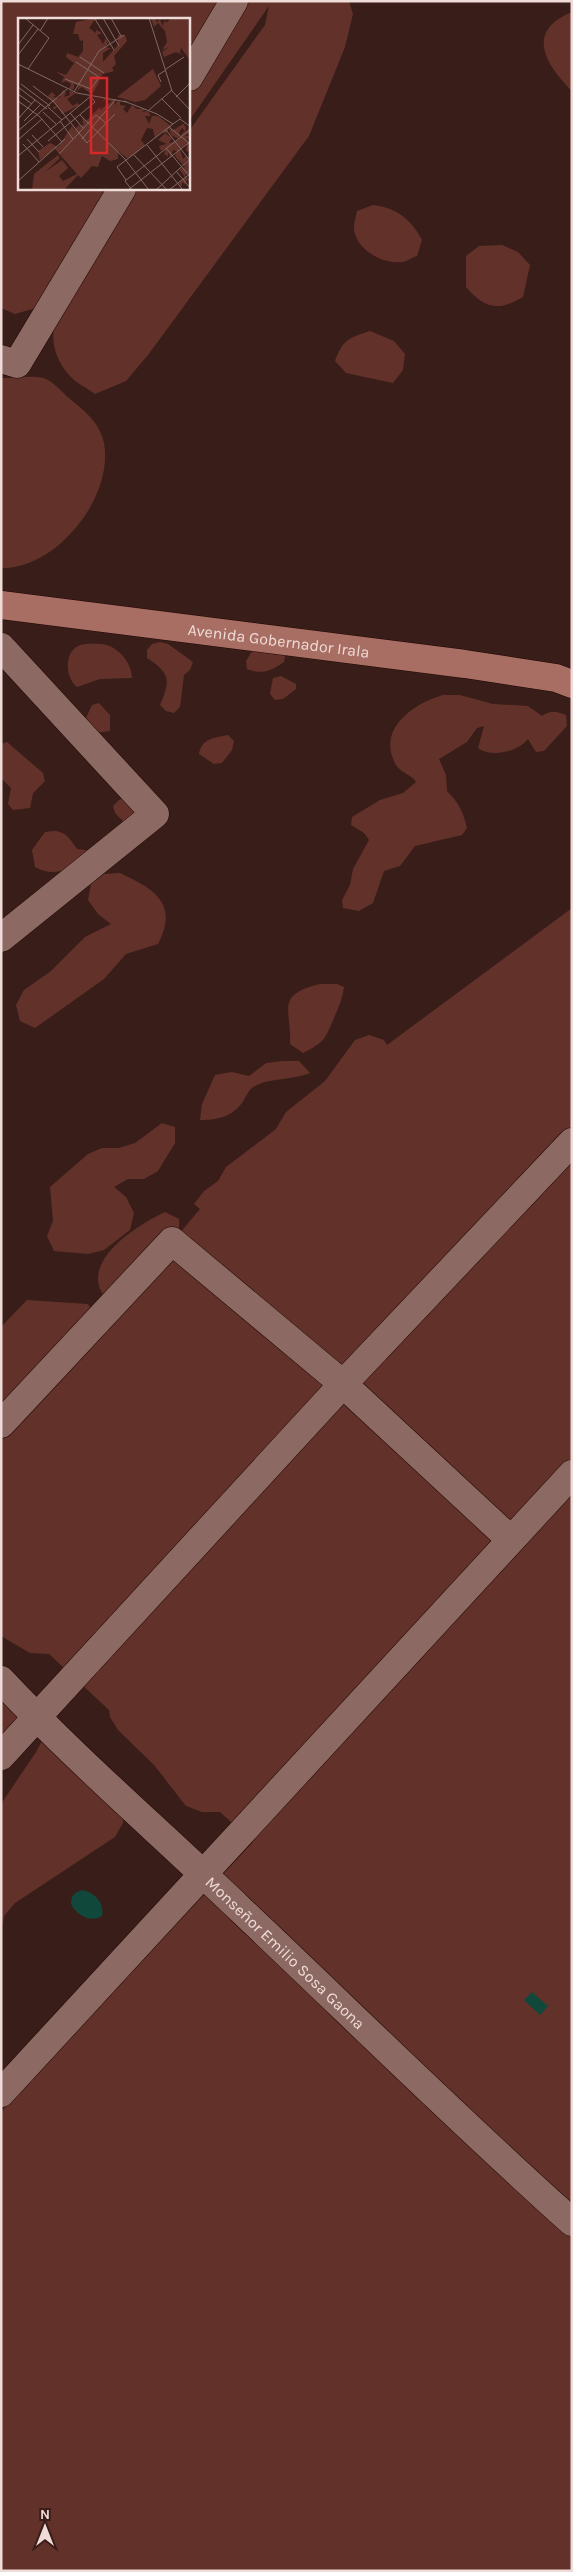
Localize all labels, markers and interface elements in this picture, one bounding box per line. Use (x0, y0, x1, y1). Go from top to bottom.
inset map (18, 18, 190, 190)
street label: Avenida Gobernador Irala (187, 620, 371, 662)
street label: Monseñor Emilio Sosa Gaona (202, 1872, 369, 2033)
north arrow (20, 2502, 70, 2552)
text: N (40, 2506, 50, 2523)

